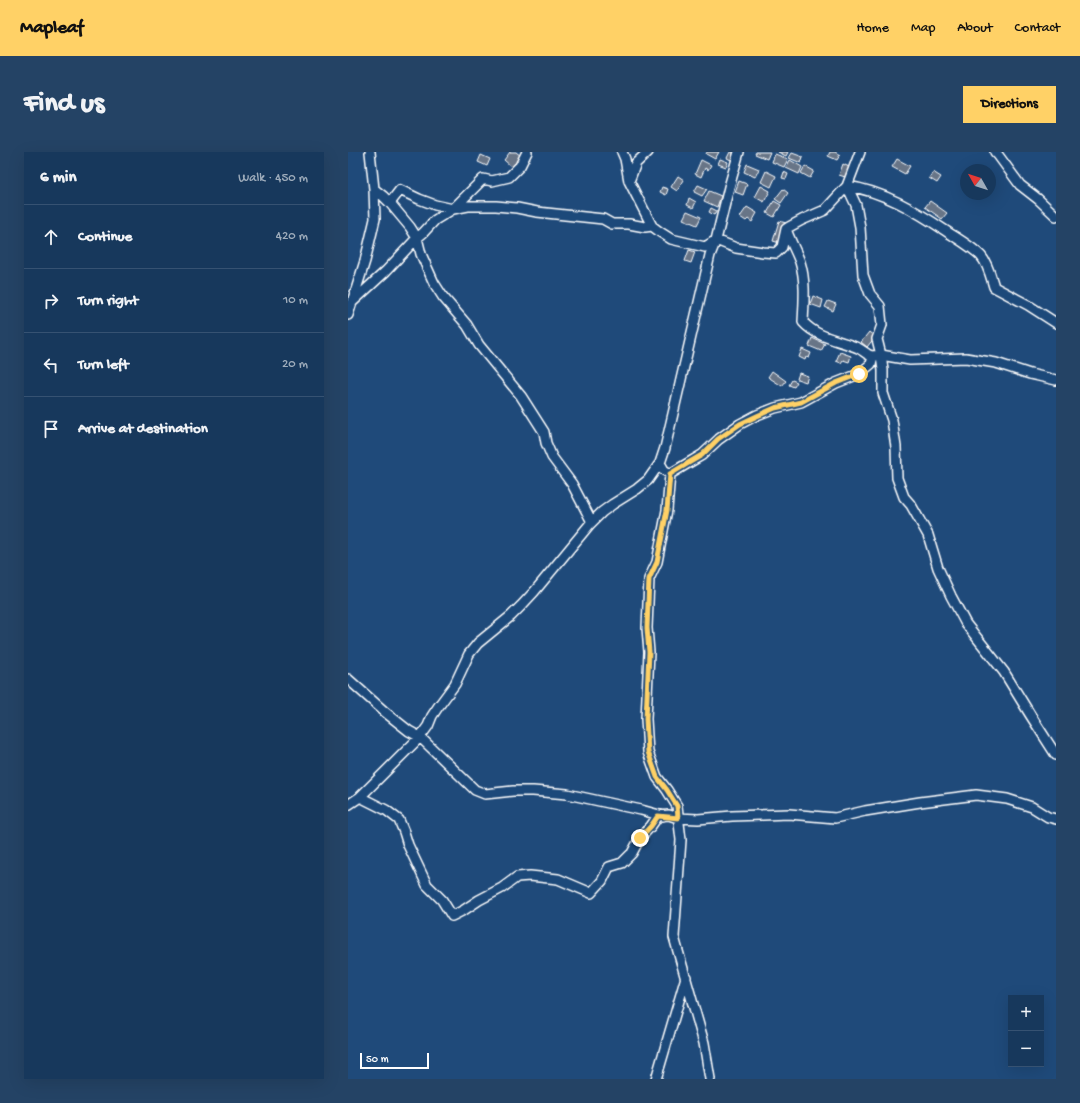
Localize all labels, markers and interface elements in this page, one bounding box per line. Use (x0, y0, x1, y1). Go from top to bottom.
text: Mapleaf (20, 17, 83, 40)
text: Home (857, 20, 889, 37)
text: Map (911, 20, 935, 37)
text: About (957, 20, 993, 37)
text: Contact (1015, 20, 1060, 37)
button: Directions (963, 86, 1056, 123)
text: Find us (24, 88, 104, 121)
north arrow (960, 164, 996, 200)
text: 6 min (40, 168, 76, 188)
text: Walk · 450 m (238, 171, 308, 186)
icon: ahead (40, 226, 62, 248)
text: Continue (78, 228, 132, 246)
text: 420 m (276, 229, 308, 244)
icon: right (40, 290, 62, 312)
text: Turn right (78, 292, 138, 310)
text: 10 m (283, 293, 308, 308)
icon: left (40, 354, 62, 376)
text: Turn left (78, 356, 129, 374)
text: 20 m (282, 357, 308, 372)
route start (850, 365, 868, 383)
icon: arrive (40, 418, 62, 440)
text: Arrive at destination (78, 420, 208, 438)
route end (631, 829, 649, 847)
map controls (1008, 995, 1044, 1067)
button: + (1008, 995, 1044, 1031)
button: − (1008, 1031, 1044, 1067)
scale bar (360, 1051, 429, 1070)
text: 50 m (366, 1054, 388, 1066)

